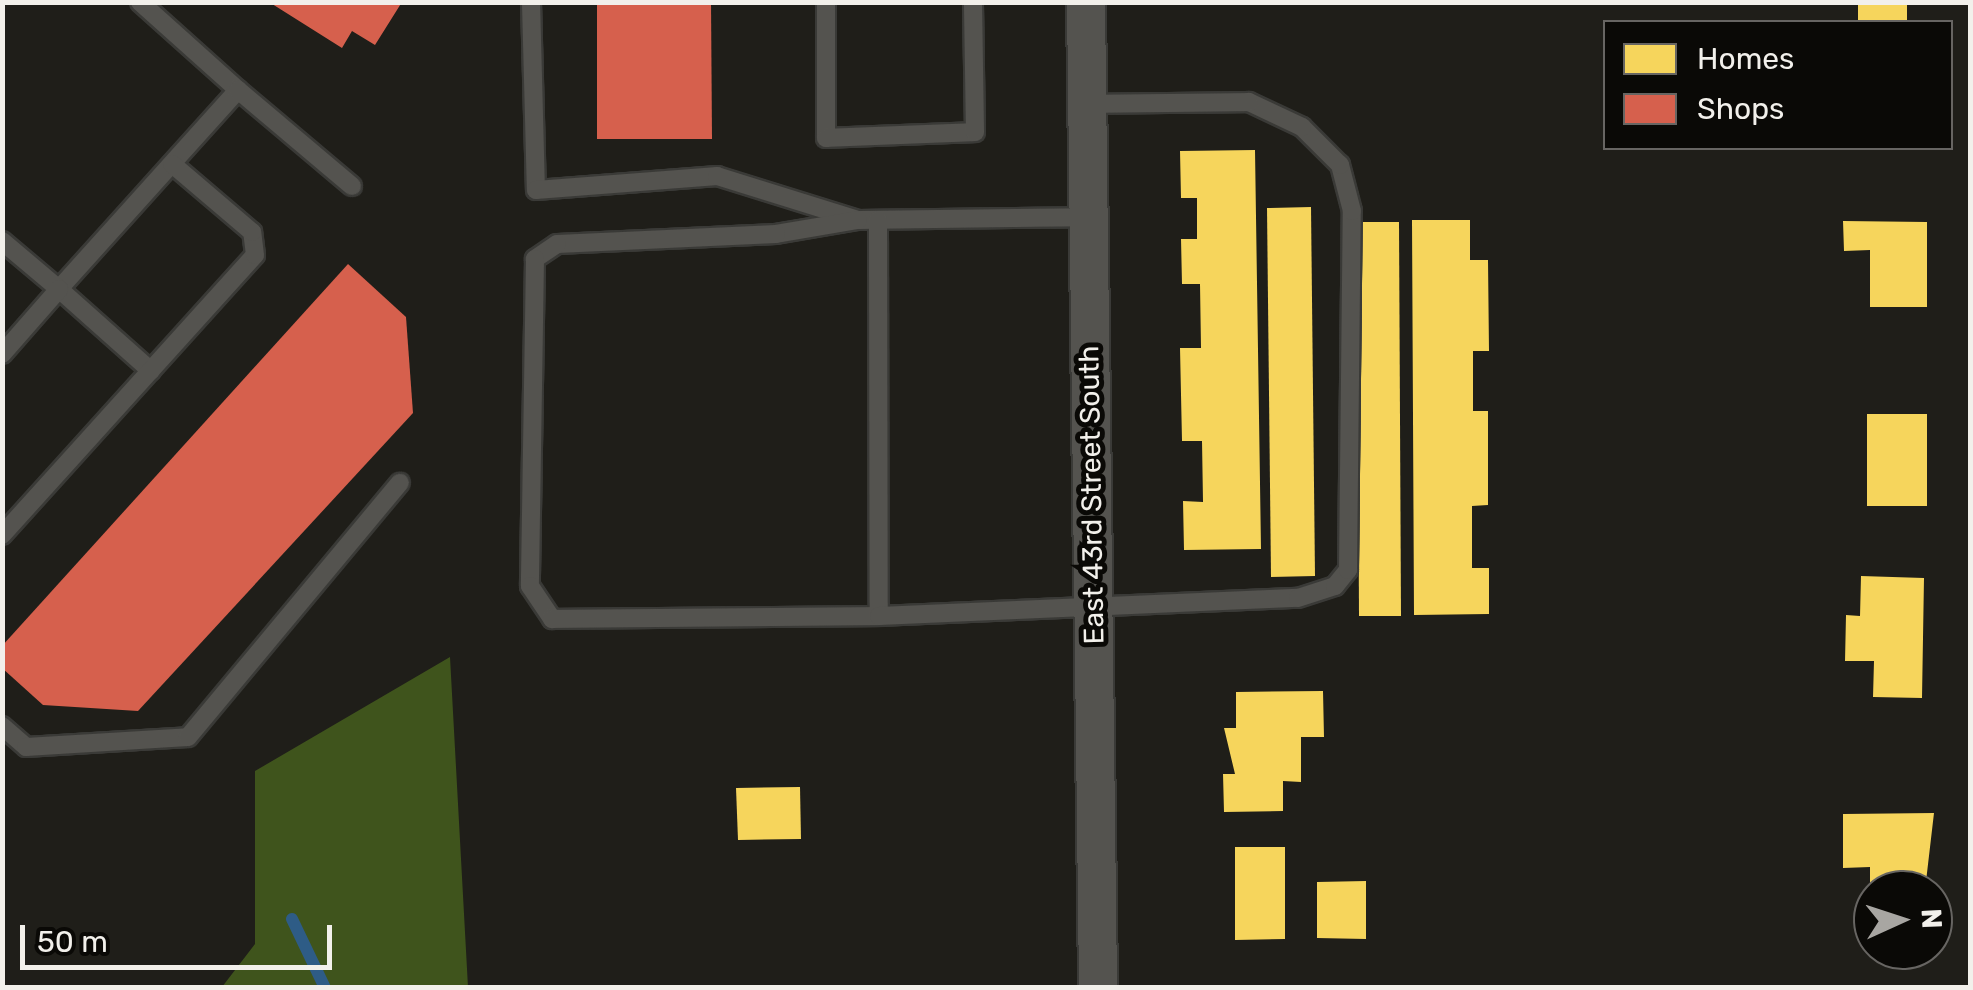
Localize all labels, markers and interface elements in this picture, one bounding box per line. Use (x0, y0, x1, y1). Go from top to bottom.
legend (1603, 20, 1953, 150)
text: Homes (1697, 41, 1794, 77)
text: Shops (1697, 91, 1784, 127)
street label: East 43rd Street South (1073, 345, 1111, 645)
north arrow (1853, 870, 1953, 970)
scale bar (25, 905, 338, 967)
text: N (1914, 908, 1948, 929)
text: 50 m (37, 924, 108, 960)

